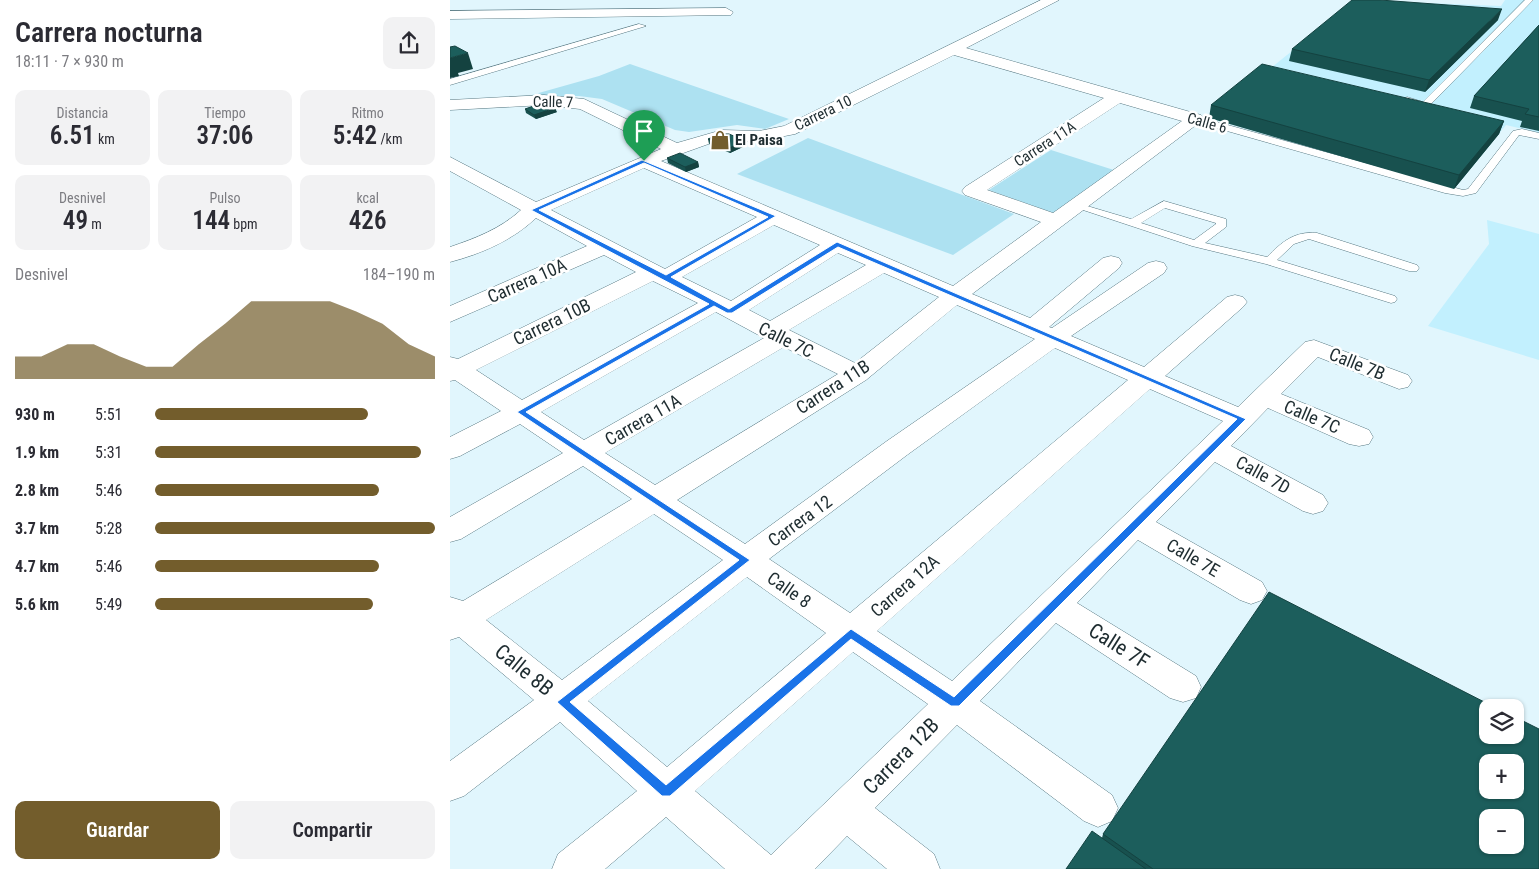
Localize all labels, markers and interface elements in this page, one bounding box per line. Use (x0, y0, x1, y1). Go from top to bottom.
text: Carrera nocturna (15, 16, 203, 49)
button: share (383, 17, 435, 69)
text: 18:11 · 7 × 930 m (15, 52, 124, 71)
street label: Carrera 10 (791, 91, 855, 135)
street label: Calle 7 (533, 93, 573, 111)
text: Distancia (57, 105, 108, 121)
text: Tiempo (204, 105, 246, 121)
text: Ritmo (351, 105, 384, 121)
street label: Calle 6 (1185, 109, 1229, 137)
pin (623, 110, 665, 161)
icon: arrive (630, 117, 658, 145)
street label: Carrera 11A (1011, 117, 1080, 171)
text: 6.51 (50, 121, 95, 150)
text: 37:06 (197, 121, 253, 150)
text: 5:42 (333, 121, 377, 150)
shop icon: El Paisa (709, 129, 731, 151)
text: km (95, 131, 115, 147)
text: /km (377, 131, 402, 147)
place label: El Paisa (735, 131, 783, 149)
text: Desnivel (59, 190, 106, 206)
text: Pulso (209, 190, 241, 206)
text: kcal (356, 190, 379, 206)
text: 49 (63, 206, 88, 235)
text: 144 (192, 206, 230, 235)
text: 426 (349, 206, 387, 235)
text: m (88, 216, 102, 232)
text: bpm (230, 216, 258, 232)
street label: Carrera 10A (484, 254, 570, 307)
text: Desnivel (15, 265, 68, 284)
text: 184–190 m (363, 265, 435, 284)
street label: Carrera 10B (510, 294, 594, 349)
street label: Calle 7C (755, 317, 817, 362)
street label: Calle 7B (1326, 343, 1388, 384)
street label: Carrera 11B (792, 355, 873, 418)
street label: Carrera 11A (601, 389, 685, 450)
street label: Calle 7C (1281, 395, 1343, 438)
text: 930 m (15, 405, 55, 424)
text: 5:51 (95, 405, 122, 424)
text: 1.9 km (15, 443, 59, 462)
text: 5:31 (95, 443, 122, 462)
street label: Calle 7D (1232, 451, 1294, 498)
text: 2.8 km (15, 481, 59, 500)
text: 5:46 (95, 481, 122, 500)
street label: Carrera 12 (764, 490, 836, 551)
text: 3.7 km (15, 519, 59, 538)
text: 5:28 (95, 519, 122, 538)
street label: Calle 7E (1163, 534, 1223, 581)
street label: Carrera 12A (866, 550, 944, 621)
text: 4.7 km (15, 557, 59, 576)
text: 5:46 (95, 557, 122, 576)
street label: Calle 8 (763, 567, 815, 612)
text: 5.6 km (15, 595, 59, 614)
text: 5:49 (95, 595, 122, 614)
street label: Calle 7F (1084, 618, 1154, 674)
street label: Calle 8B (490, 639, 558, 701)
map controls (1479, 699, 1524, 854)
button: layers (1479, 699, 1524, 744)
street label: Carrera 12B (858, 713, 944, 799)
button: + (1479, 754, 1524, 799)
button: Guardar (15, 801, 220, 859)
button: Compartir (230, 801, 435, 859)
button: − (1479, 809, 1524, 854)

